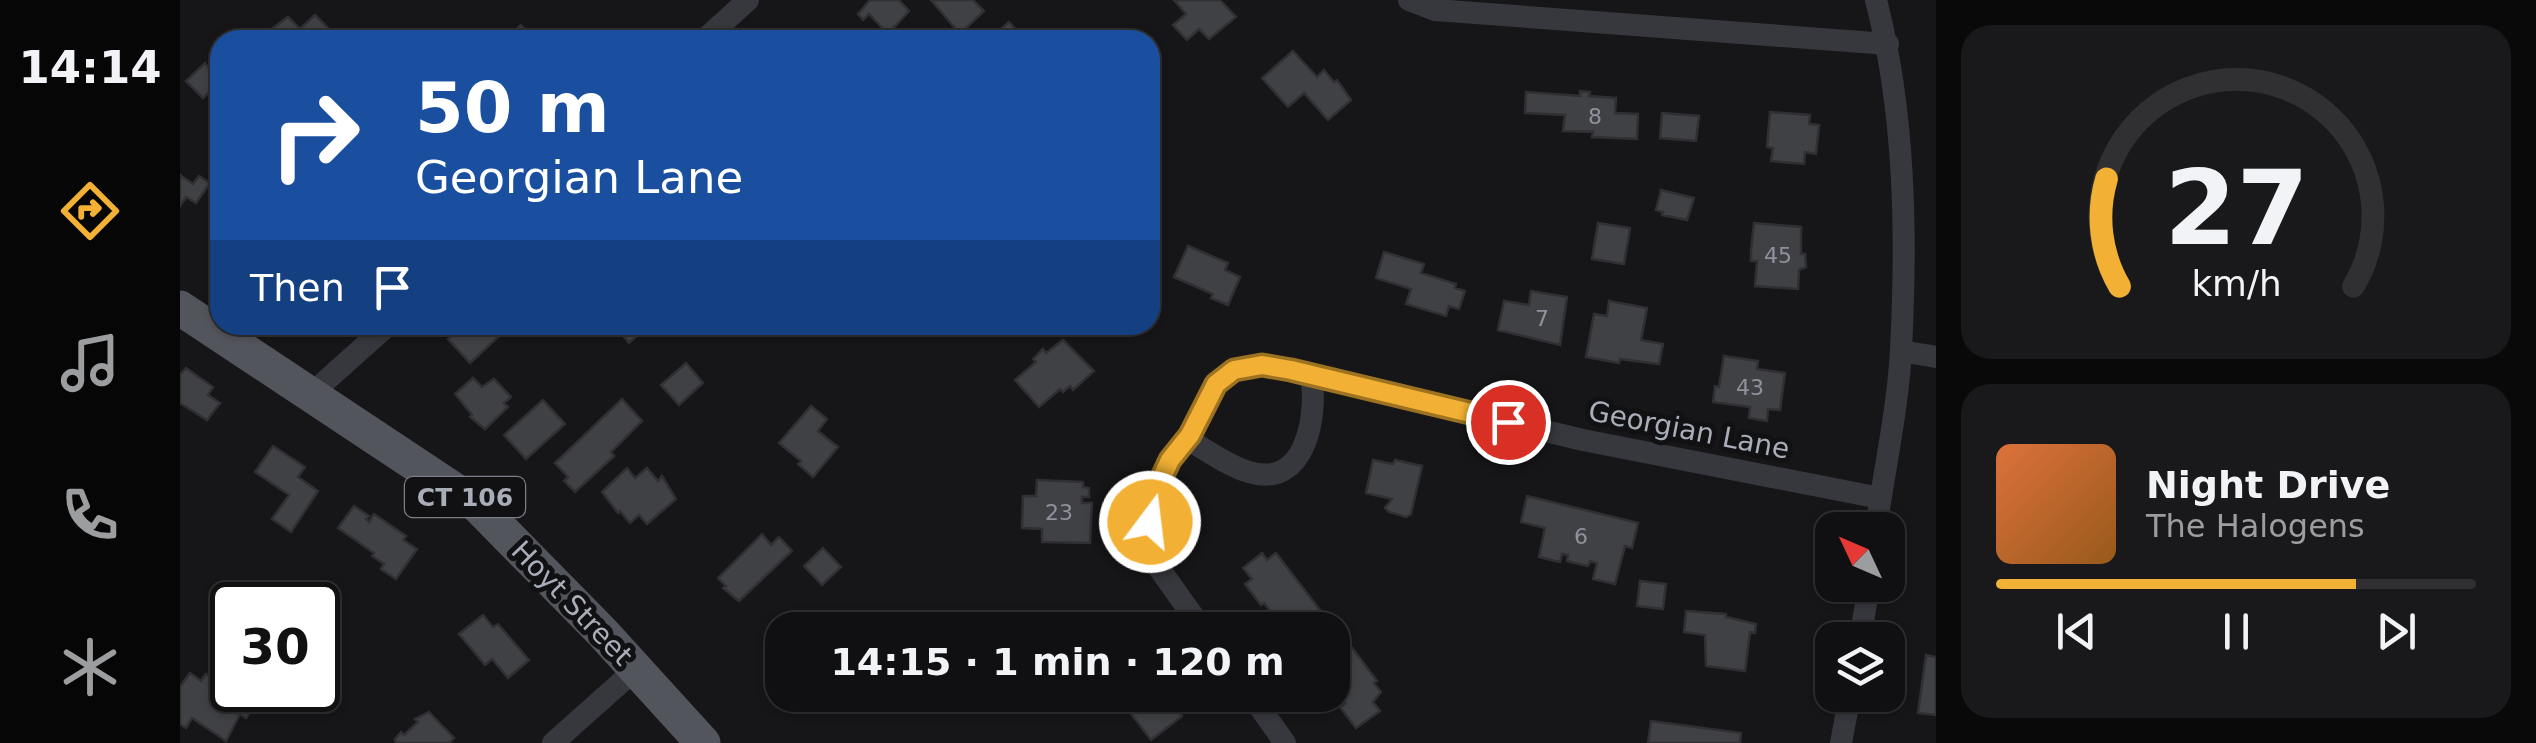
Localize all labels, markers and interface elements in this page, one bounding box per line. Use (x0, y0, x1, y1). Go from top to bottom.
text: 14:14 (18, 41, 162, 94)
text: 50 m (415, 67, 610, 149)
icon: right (250, 70, 380, 200)
house number: 8 (1588, 104, 1602, 129)
text: 27 (2164, 147, 2308, 269)
text: Georgian Lane (415, 151, 743, 204)
icon: directions (55, 176, 125, 246)
house number: 45 (1764, 243, 1792, 268)
icon: arrive (365, 260, 420, 315)
text: km/h (2191, 263, 2281, 304)
text: Then (250, 266, 345, 310)
house number: 7 (1535, 306, 1549, 331)
icon: music (55, 328, 125, 398)
house number: 43 (1736, 375, 1764, 400)
pin (1466, 380, 1551, 465)
street label: Georgian Lane (1586, 394, 1792, 466)
icon: arrive (1481, 395, 1536, 450)
text: Night Drive (2146, 463, 2390, 507)
position arrow (1098, 470, 1202, 574)
road number: CT 106 (405, 477, 525, 517)
icon: phone (55, 480, 125, 550)
house number: 23 (1045, 500, 1073, 525)
text: The Halogens (2146, 507, 2365, 545)
north arrow (1815, 512, 1905, 602)
map controls (1815, 512, 1905, 712)
house number: 6 (1574, 524, 1588, 549)
street label: Hoyt Street (505, 534, 639, 672)
speed limit sign: 30 (210, 582, 340, 712)
icon: previous (2049, 604, 2104, 659)
icon: pause (2209, 604, 2264, 659)
icon: next (2369, 604, 2424, 659)
button: layers (1815, 622, 1905, 712)
icon: climate (55, 632, 125, 702)
text: 14:15 · 1 min · 120 m (830, 640, 1285, 684)

